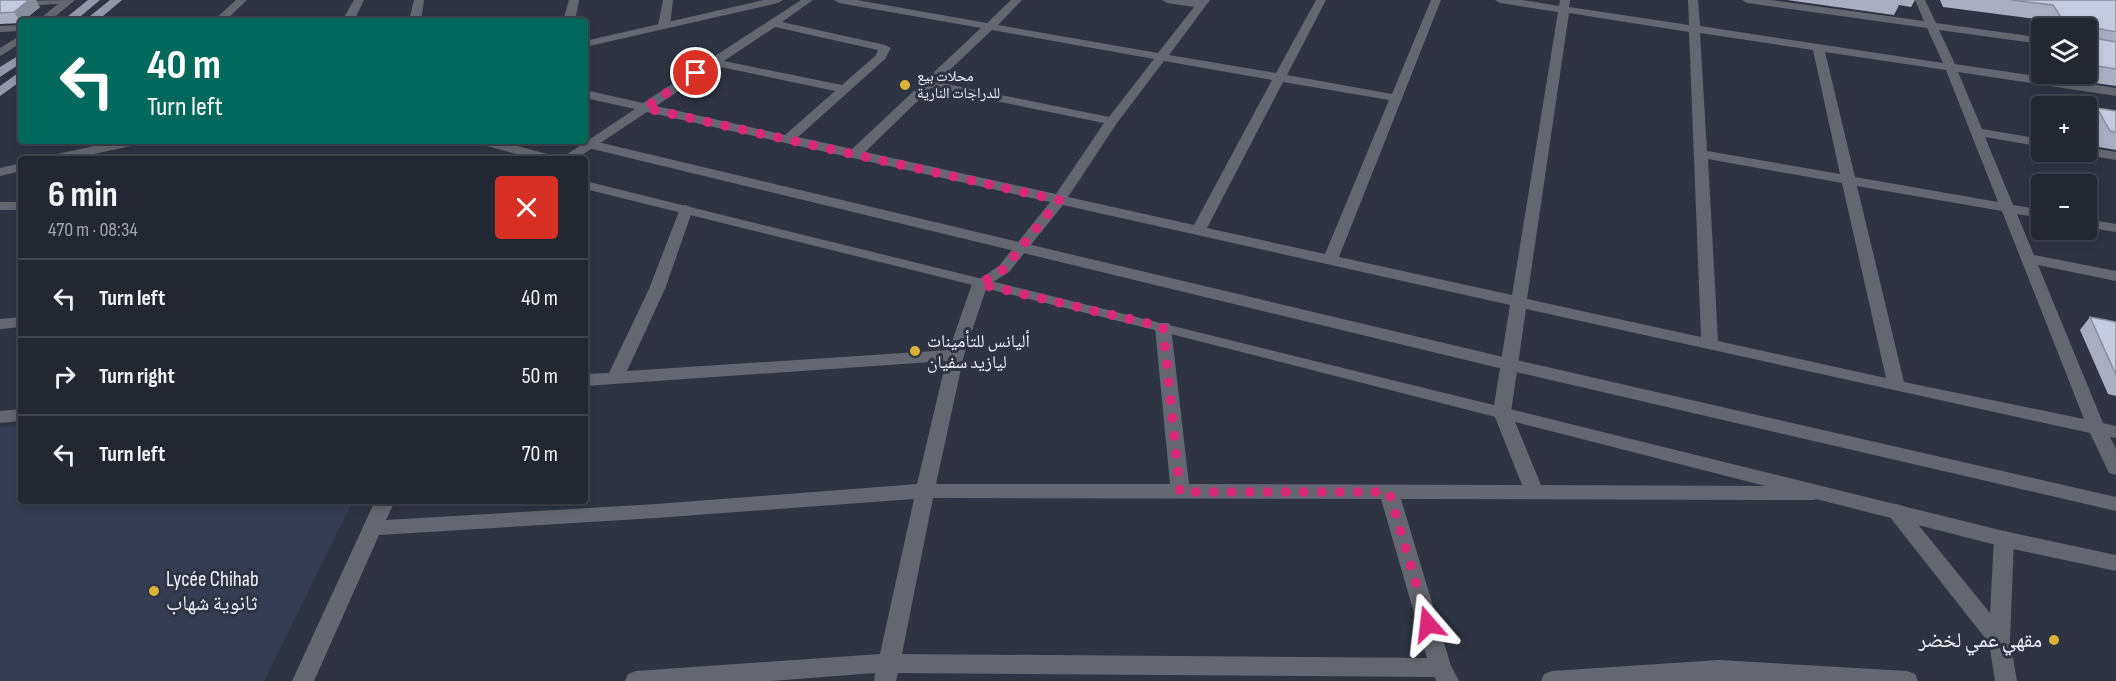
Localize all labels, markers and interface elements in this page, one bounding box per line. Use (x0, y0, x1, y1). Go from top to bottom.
map controls (2031, 18, 2097, 240)
button: layers (2031, 18, 2097, 84)
text: 40 m (147, 40, 221, 91)
icon: left (48, 42, 126, 120)
pin (670, 47, 721, 98)
icon: arrive (679, 56, 712, 89)
place label: محلات بيع للدراجات النارية (917, 67, 1000, 103)
marker: محلات بيع للدراجات النارية (898, 78, 912, 92)
text: Turn left (147, 91, 223, 123)
button: + (2031, 96, 2097, 162)
text: 6 min (48, 174, 118, 217)
button: − (2031, 174, 2097, 240)
button: close (495, 176, 558, 239)
text: 470 m · 08:34 (48, 218, 138, 242)
icon: left (48, 282, 81, 315)
text: Turn left (99, 285, 165, 312)
text: 40 m (521, 285, 558, 312)
place label: أليانس للتأمينات ليازيد سفيان (927, 330, 1030, 373)
marker: أليانس للتأمينات ليازيد سفيان (908, 344, 922, 358)
icon: right (48, 360, 81, 393)
text: Turn right (99, 363, 175, 390)
text: 50 m (522, 363, 558, 390)
icon: left (48, 438, 81, 471)
text: Turn left (99, 441, 165, 468)
text: 70 m (522, 441, 558, 468)
place label: Lycée Chihab ثانوية شهاب (166, 567, 259, 616)
marker: Lycée Chihab ثانوية شهاب (147, 584, 161, 598)
position arrow (1396, 592, 1460, 656)
place label: مقهي عمي لخضر (1917, 628, 2042, 656)
marker: مقهي عمي لخضر (2047, 633, 2061, 647)

